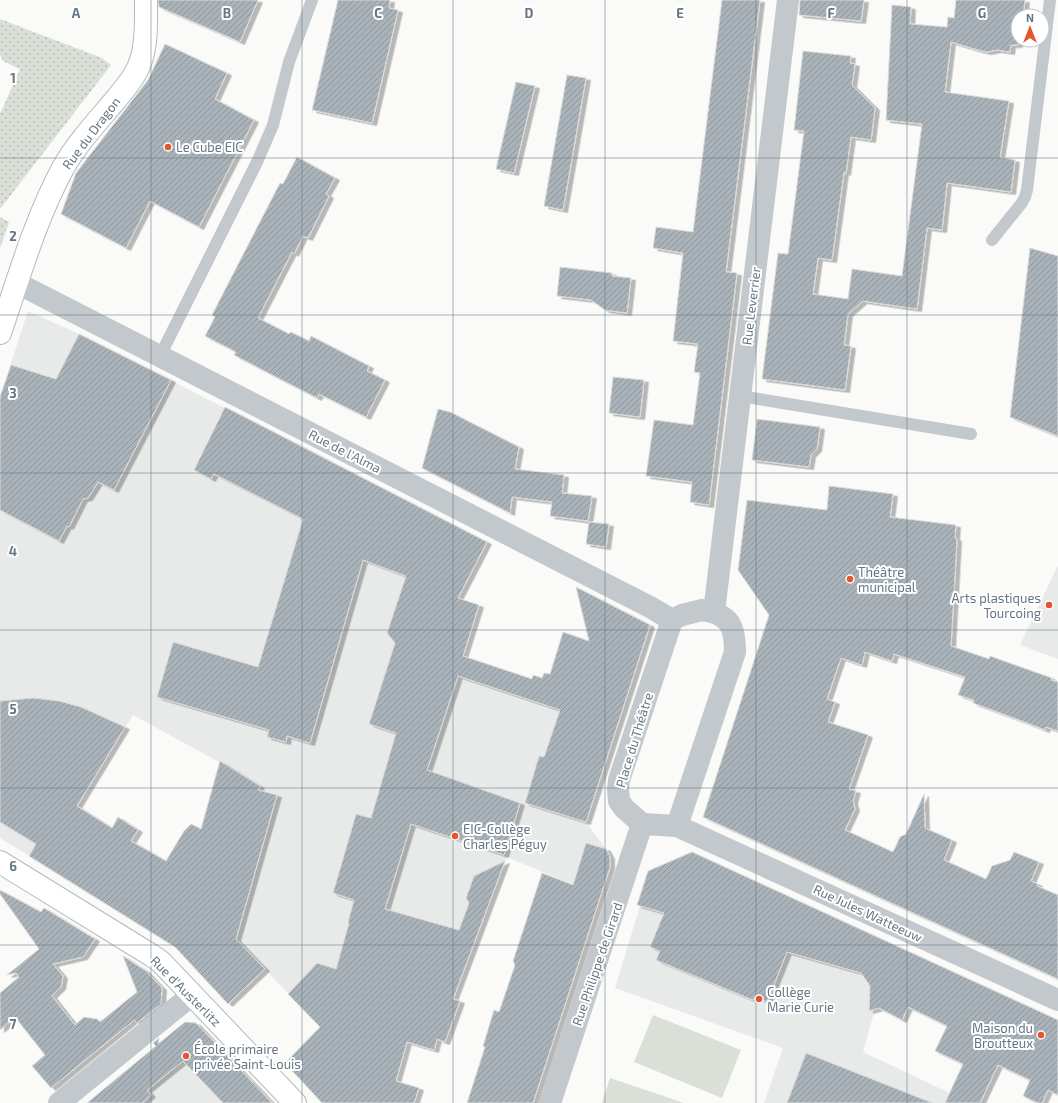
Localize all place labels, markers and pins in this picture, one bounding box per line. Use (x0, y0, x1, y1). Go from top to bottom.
place label: Le Cube EIC (176, 139, 243, 155)
marker: Le Cube EIC (163, 142, 173, 152)
place label: Théâtre municipal (858, 564, 916, 595)
marker: Théâtre municipal (845, 574, 855, 584)
place label: Arts plastiques Tourcoing (952, 590, 1041, 621)
marker: Arts plastiques Tourcoing (1044, 600, 1054, 610)
place label: EIC-Collège Charles Péguy (463, 821, 547, 852)
marker: EIC-Collège Charles Péguy (450, 831, 460, 841)
place label: Collège Marie Curie (767, 984, 834, 1015)
marker: Collège Marie Curie (754, 994, 764, 1004)
place label: Maison du Broutteux (972, 1020, 1033, 1051)
marker: Maison du Broutteux (1036, 1030, 1046, 1040)
place label: École primaire privée Saint-Louis (194, 1040, 301, 1072)
marker: École primaire privée Saint-Louis (181, 1051, 191, 1061)

